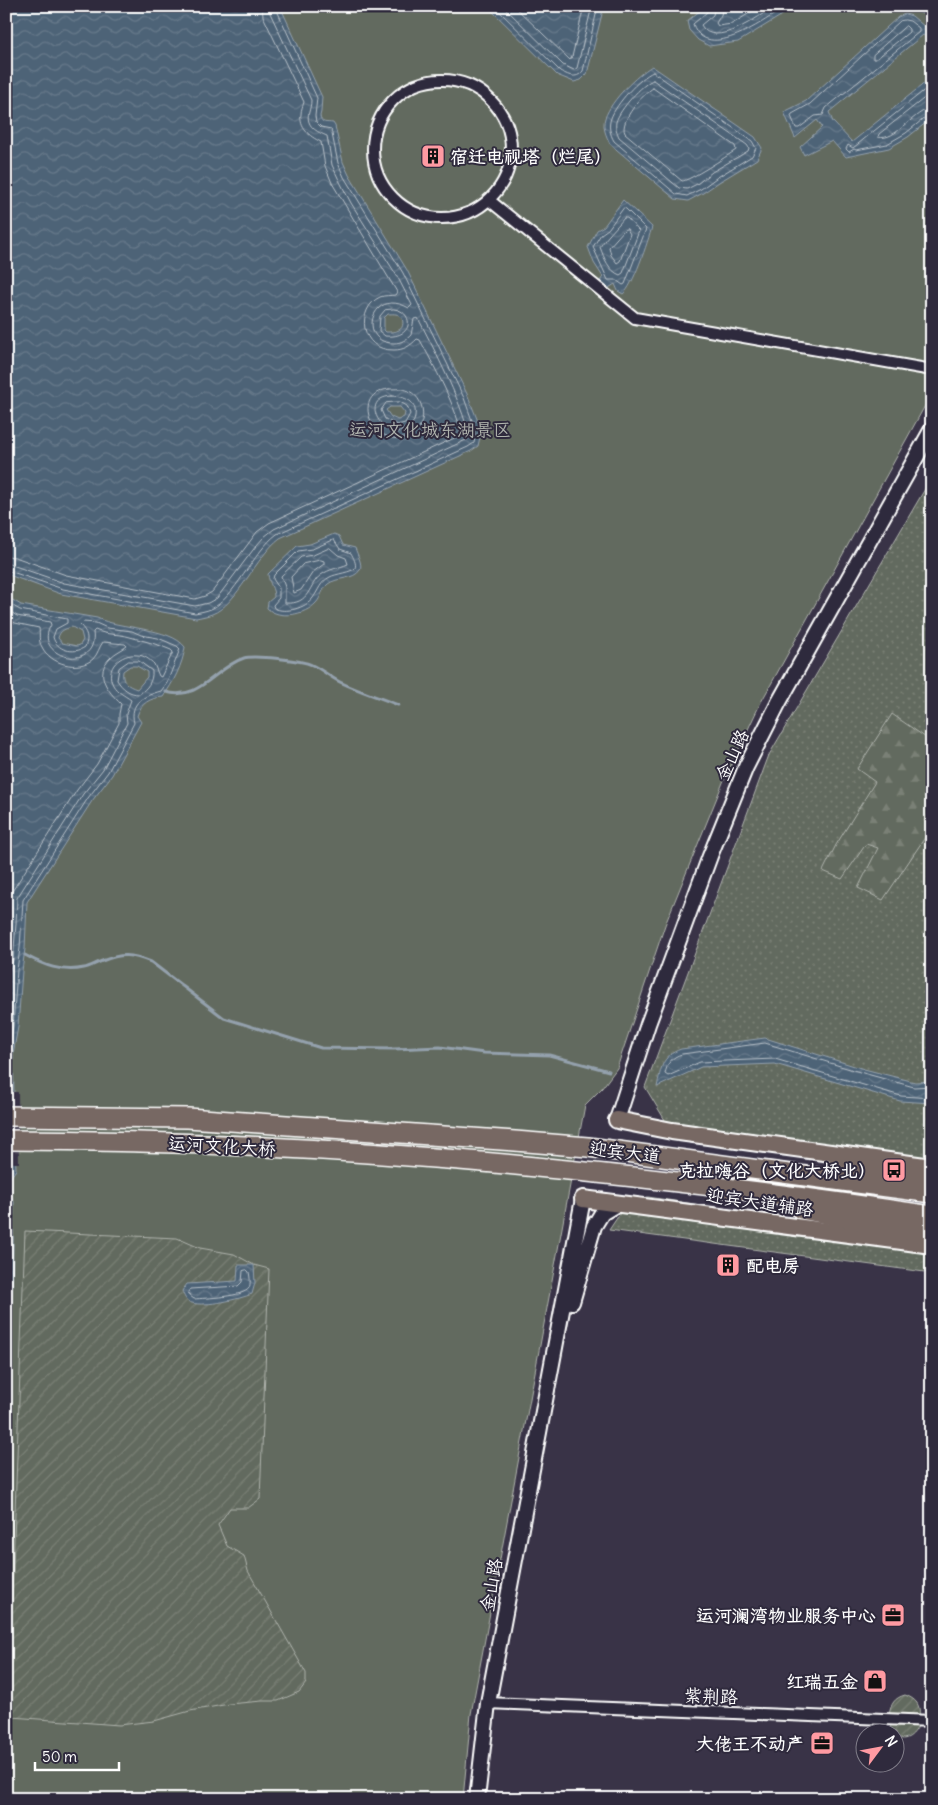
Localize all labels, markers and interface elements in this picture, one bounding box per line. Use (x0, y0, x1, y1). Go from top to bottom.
building icon: 宿迁电视塔（烂尾） (420, 143, 446, 169)
place label: 宿迁电视塔（烂尾） (450, 145, 612, 168)
park label: 运河文化城东湖景区 (349, 418, 511, 441)
street label: 金山路 (710, 726, 754, 784)
street label: 运河文化大桥 (167, 1132, 277, 1160)
street label: 迎宾大道 (588, 1136, 662, 1168)
bus stop icon: 克拉嗨谷（文化大桥北） (881, 1157, 907, 1183)
place label: 克拉嗨谷（文化大桥北） (678, 1159, 876, 1182)
street label: 迎宾大道辅路 (705, 1183, 815, 1221)
building icon: 配电房 (715, 1252, 741, 1278)
place label: 配电房 (746, 1254, 800, 1277)
street label: 金山路 (475, 1556, 507, 1614)
office icon: 运河澜湾物业服务中心 (880, 1602, 906, 1628)
place label: 运河澜湾物业服务中心 (696, 1604, 876, 1627)
shop icon: 红瑞五金 (862, 1668, 888, 1694)
place label: 红瑞五金 (786, 1670, 858, 1693)
street label: 紫荆路 (684, 1684, 738, 1708)
north arrow (856, 1722, 906, 1772)
office icon: 大佬王不动产 (809, 1730, 835, 1756)
place label: 大佬王不动产 (696, 1732, 804, 1755)
text: N (881, 1732, 901, 1750)
scale bar (35, 1740, 119, 1772)
text: 50 m (42, 1747, 77, 1766)

